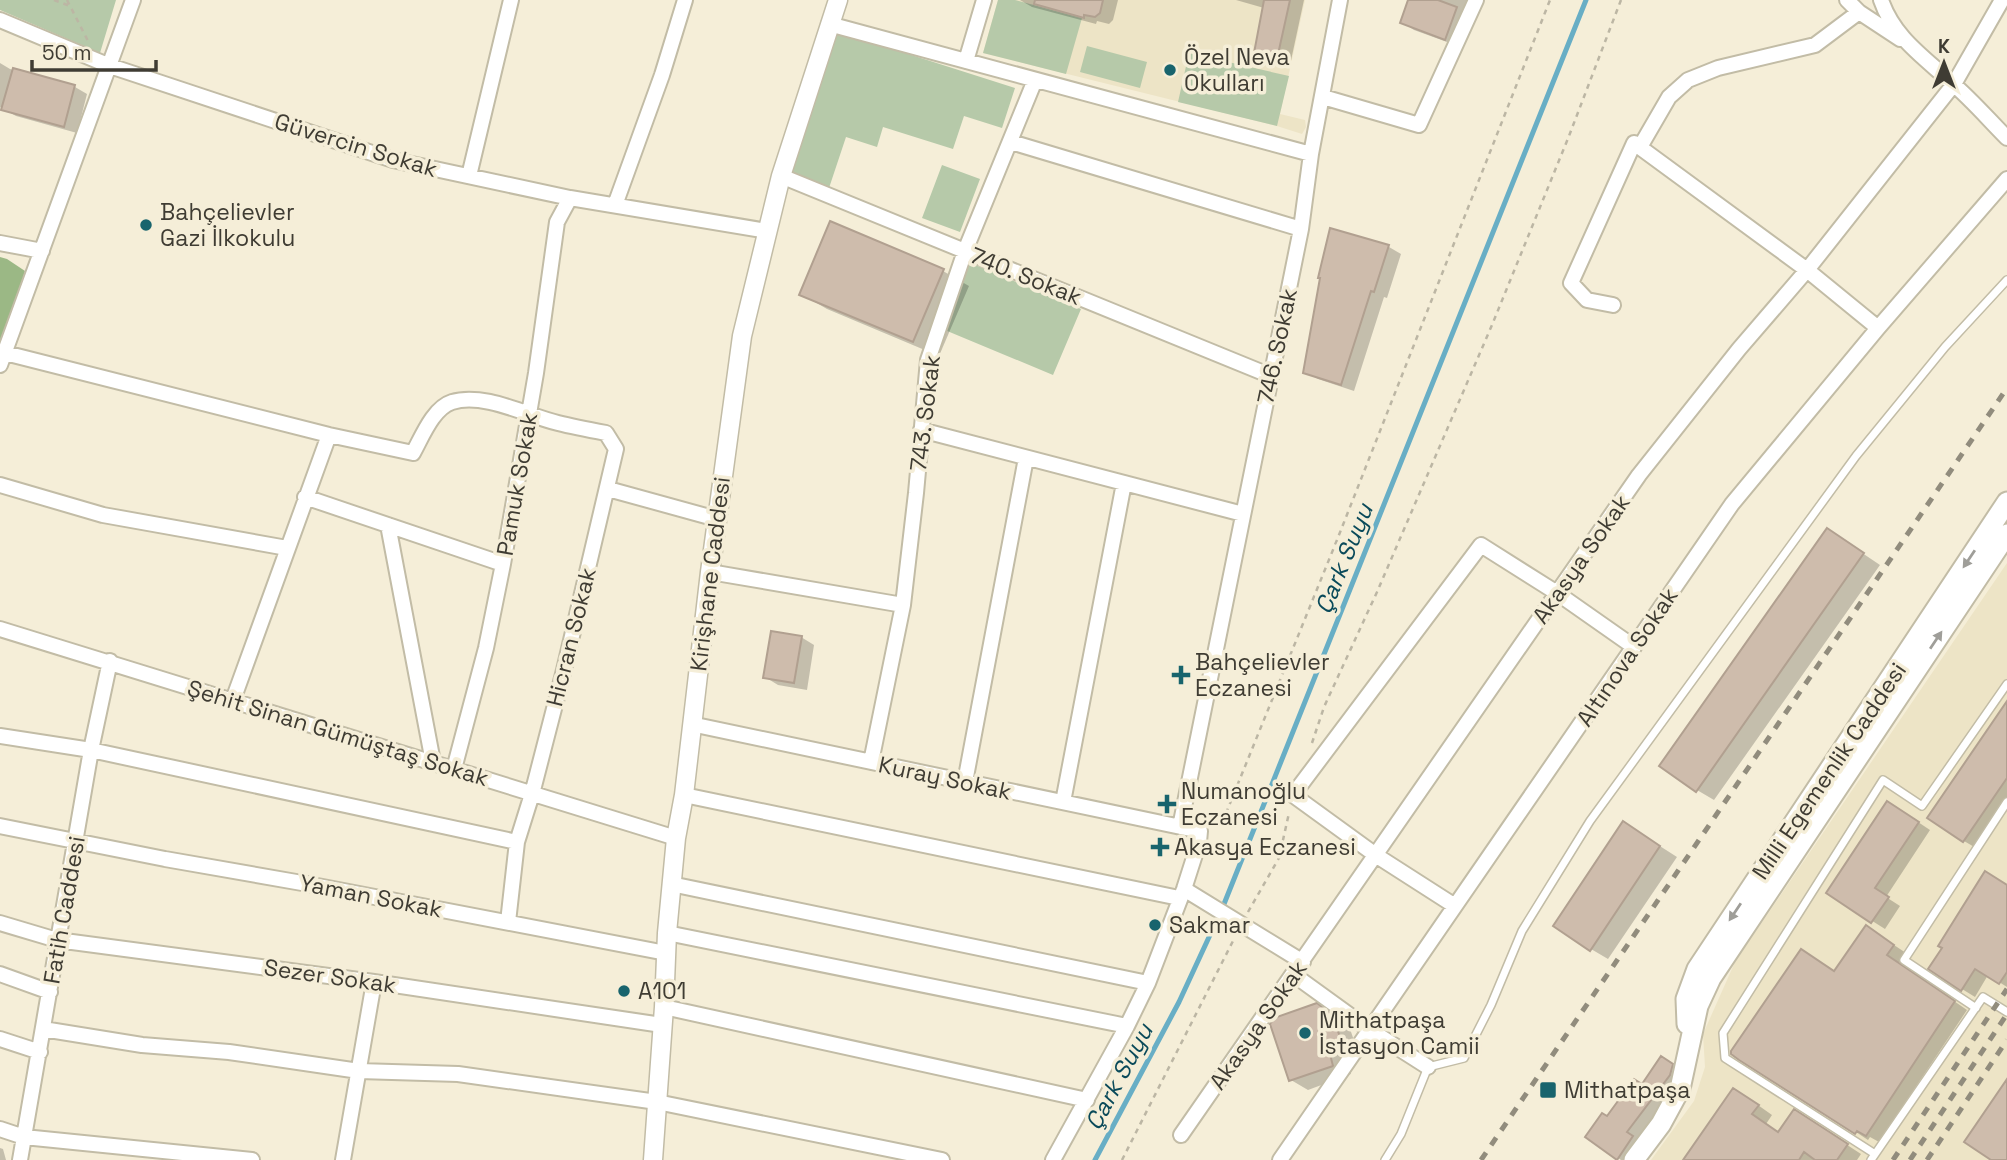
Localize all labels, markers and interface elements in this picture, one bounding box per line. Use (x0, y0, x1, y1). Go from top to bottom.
scale bar (32, 28, 156, 72)
north arrow (1909, 28, 1979, 98)
text: K (1938, 34, 1950, 59)
text: 50 m (42, 39, 92, 66)
place label: Özel Neva Okulları (1184, 42, 1290, 98)
marker: Özel Neva Okulları (1162, 62, 1178, 78)
street label: Güvercin Sokak (271, 106, 441, 184)
place label: Bahçelievler Gazi İlkokulu (160, 197, 295, 253)
marker: Bahçelievler Gazi İlkokulu (138, 217, 154, 233)
street label: 740. Sokak (966, 240, 1086, 312)
street label: 746. Sokak (1250, 286, 1304, 406)
street label: 743. Sokak (903, 353, 947, 473)
street label: Pamuk Sokak (490, 410, 544, 558)
street label: Kirişhane Caddesi (683, 475, 737, 673)
street label: Akasya Sokak (1525, 489, 1637, 629)
water label: Çark Suyu (1307, 498, 1380, 618)
one-way arrow (1963, 549, 1976, 569)
street label: Hicran Sokak (539, 564, 603, 710)
street label: Altınova Sokak (1569, 582, 1685, 732)
one-way arrow (1929, 631, 1942, 650)
place label: Bahçelievler Eczanesi (1195, 647, 1330, 703)
street label: Milli Egemenlik Caddesi (1745, 657, 1913, 885)
marker: Bahçelievler Eczanesi (1173, 667, 1189, 683)
street label: Şehit Sinan Gümüştaş Sokak (184, 673, 492, 793)
street label: Kuray Sokak (876, 749, 1014, 807)
place label: Numanoğlu Eczanesi (1181, 776, 1306, 832)
marker: Numanoğlu Eczanesi (1159, 796, 1175, 812)
place label: Akasya Eczanesi (1174, 832, 1356, 862)
street label: Fatih Caddesi (36, 834, 92, 986)
marker: Akasya Eczanesi (1152, 839, 1168, 855)
street label: Yaman Sokak (297, 867, 445, 925)
one-way arrow (1729, 902, 1742, 922)
place label: Sakmar (1169, 910, 1250, 940)
marker: Sakmar (1147, 917, 1163, 933)
street label: Sezer Sokak (262, 952, 398, 1000)
street label: Akasya Sokak (1202, 955, 1314, 1095)
place label: A101 (638, 976, 686, 1006)
marker: A101 (616, 983, 632, 999)
place label: Mithatpaşa İstasyon Camii (1319, 1005, 1480, 1061)
water label: Çark Suyu (1078, 1017, 1160, 1135)
marker: Mithatpaşa İstasyon Camii (1297, 1025, 1313, 1041)
place label: Mithatpaşa (1564, 1075, 1690, 1105)
marker: Mithatpaşa (1538, 1080, 1558, 1100)

